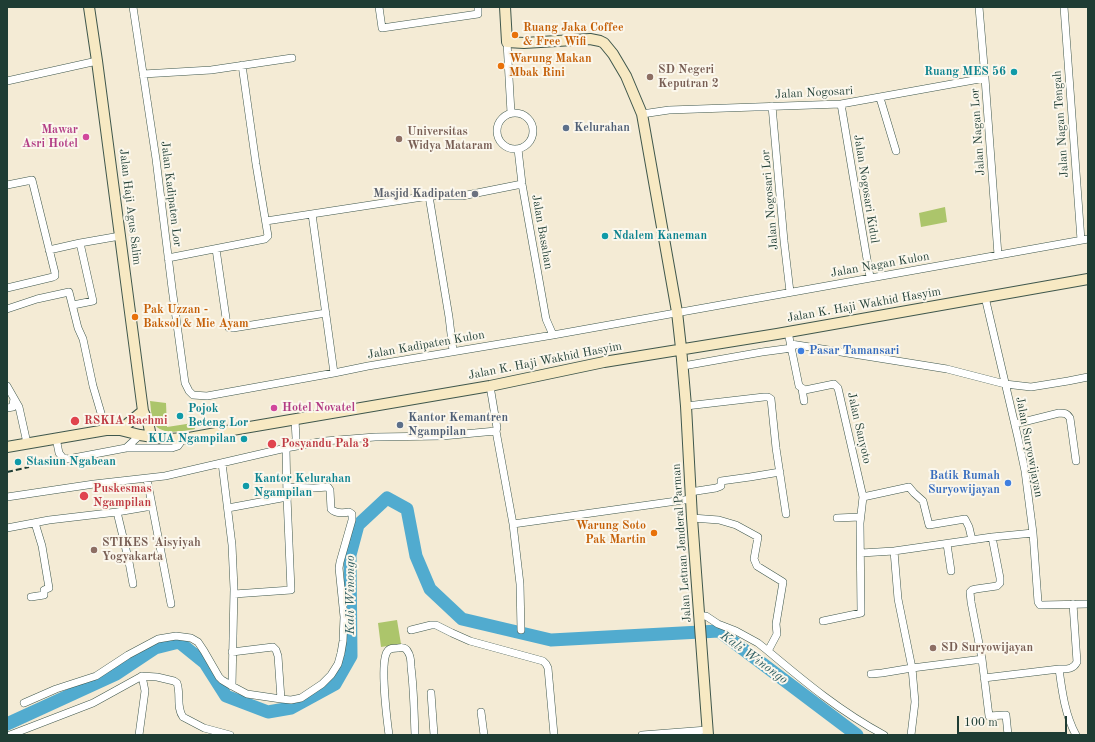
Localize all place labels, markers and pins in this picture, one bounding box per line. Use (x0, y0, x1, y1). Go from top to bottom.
place label: Ruang Jaka Coffee & Free Wifi (523, 21, 624, 49)
marker: Ruang Jaka Coffee & Free Wifi (510, 30, 520, 40)
place label: Warung Makan Mbak Rini (509, 52, 592, 80)
marker: Warung Makan Mbak Rini (496, 61, 506, 71)
place label: SD Negeri Keputran 2 (658, 63, 719, 91)
place label: Ruang MES 56 (924, 65, 1006, 79)
marker: Ruang MES 56 (1009, 67, 1019, 77)
marker: SD Negeri Keputran 2 (645, 72, 655, 82)
place label: Kelurahan (574, 121, 630, 135)
place label: Mawar Asri Hotel (22, 123, 78, 151)
marker: Kelurahan (561, 123, 571, 133)
place label: Universitas Widya Mataram (407, 125, 493, 153)
marker: Mawar Asri Hotel (81, 132, 91, 142)
marker: Universitas Widya Mataram (394, 134, 404, 144)
place label: Masjid Kadipaten (373, 187, 467, 201)
marker: Masjid Kadipaten (470, 189, 480, 199)
place label: Ndalem Kaneman (613, 229, 707, 243)
marker: Ndalem Kaneman (600, 231, 610, 241)
place label: Pak Uzzan - Baksol & Mie Ayam (143, 303, 249, 331)
marker: Pak Uzzan - Baksol & Mie Ayam (130, 312, 140, 322)
place label: Pasar Tamansari (809, 344, 899, 358)
marker: Pasar Tamansari (796, 346, 806, 356)
place label: Hotel Novatel (282, 401, 355, 415)
place label: Pojok Beteng Lor (188, 402, 248, 430)
marker: Hotel Novatel (269, 403, 279, 413)
marker: Pojok Beteng Lor (175, 411, 185, 421)
place label: Kantor Kemantren Ngampilan (408, 411, 508, 439)
place label: RSKIA Rachmi (84, 414, 167, 428)
marker: RSKIA Rachmi (69, 415, 81, 427)
marker: Kantor Kemantren Ngampilan (395, 420, 405, 430)
place label: KUA Ngampilan (148, 432, 236, 446)
marker: KUA Ngampilan (239, 434, 249, 444)
place label: Posyandu Pala 3 (281, 437, 369, 451)
marker: Posyandu Pala 3 (266, 438, 278, 450)
place label: Stasiun Ngabean (26, 455, 116, 469)
marker: Stasiun Ngabean (13, 457, 23, 467)
place label: Batik Rumah Suryowijayan (928, 469, 1000, 497)
place label: Kantor Kelurahan Ngampilan (254, 472, 351, 500)
marker: Batik Rumah Suryowijayan (1003, 478, 1013, 488)
marker: Kantor Kelurahan Ngampilan (241, 481, 251, 491)
place label: Puskesmas Ngampilan (93, 482, 152, 510)
marker: Puskesmas Ngampilan (78, 490, 90, 502)
place label: Warung Soto Pak Martin (576, 519, 646, 547)
marker: Warung Soto Pak Martin (649, 528, 659, 538)
place label: STIKES 'Aisyiyah Yogyakarta (102, 536, 201, 564)
marker: STIKES 'Aisyiyah Yogyakarta (89, 545, 99, 555)
place label: SD Suryowijayan (941, 641, 1033, 655)
marker: SD Suryowijayan (928, 643, 938, 653)

